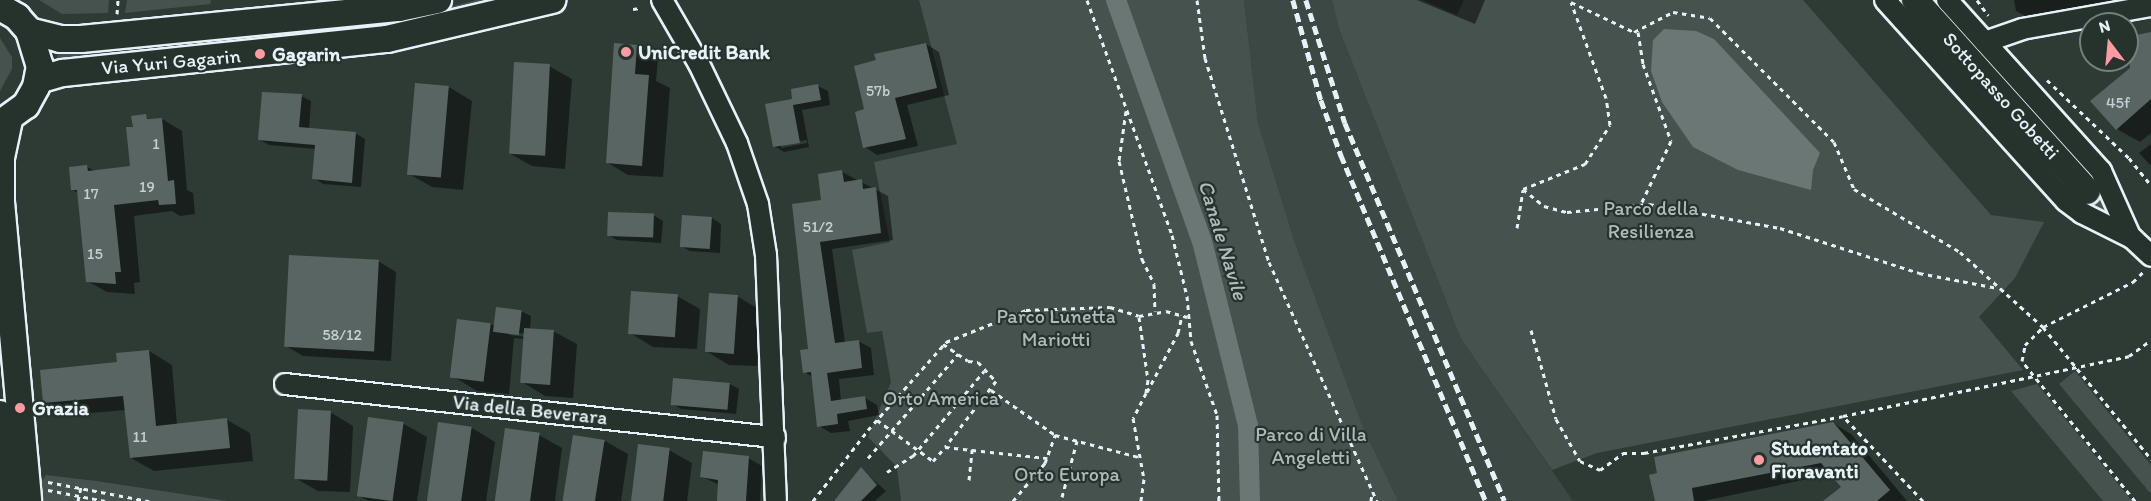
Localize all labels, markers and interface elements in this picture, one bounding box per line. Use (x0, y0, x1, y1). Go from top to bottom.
north arrow (2079, 12, 2139, 72)
text: N (2097, 16, 2112, 37)
street label: Sottopasso Gobetti (1938, 28, 2064, 164)
place label: UniCredit Bank (638, 40, 770, 64)
place label: Gagarin (272, 42, 340, 66)
street label: Via Yuri Gagarin (101, 44, 241, 80)
marker: UniCredit Bank (619, 45, 633, 59)
marker: Gagarin (253, 47, 267, 61)
house number: 57b (866, 81, 890, 101)
house number: 45f (2106, 93, 2130, 113)
house number: 1 (152, 134, 160, 154)
house number: 19 (139, 177, 155, 197)
water label: Canale Navile (1193, 177, 1253, 303)
house number: 17 (83, 184, 99, 204)
park label: Parco della Resilienza (1604, 196, 1698, 243)
house number: 51/2 (803, 217, 833, 237)
house number: 15 (87, 244, 103, 264)
park label: Parco Lunetta Mariotti (996, 304, 1116, 351)
house number: 58/12 (322, 325, 362, 345)
park label: Orto America (883, 386, 999, 410)
street label: Via della Beverara (452, 390, 608, 430)
place label: Grazia (32, 396, 89, 420)
marker: Grazia (13, 401, 27, 415)
park label: Parco di Villa Angeletti (1255, 422, 1367, 469)
house number: 11 (133, 427, 147, 447)
place label: Studentato Fioravanti (1771, 436, 1868, 483)
marker: Studentato Fioravanti (1752, 453, 1766, 467)
park label: Orto Europa (1015, 462, 1119, 486)

